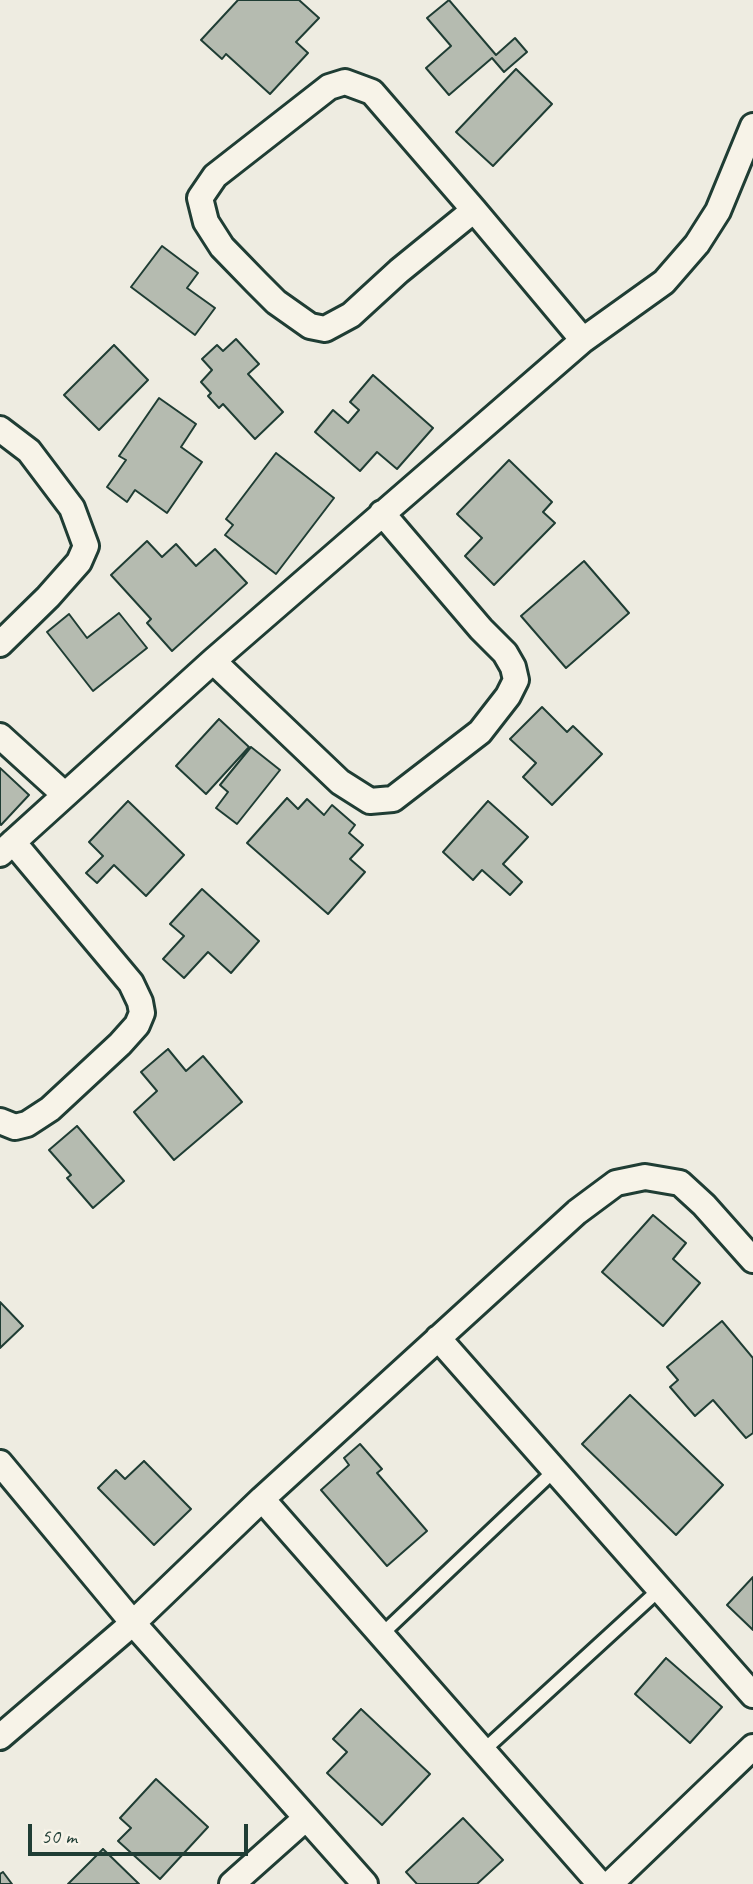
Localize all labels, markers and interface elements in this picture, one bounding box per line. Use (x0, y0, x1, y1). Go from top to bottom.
scale bar (32, 1811, 252, 1855)
text: 50 m (41, 1823, 77, 1849)

